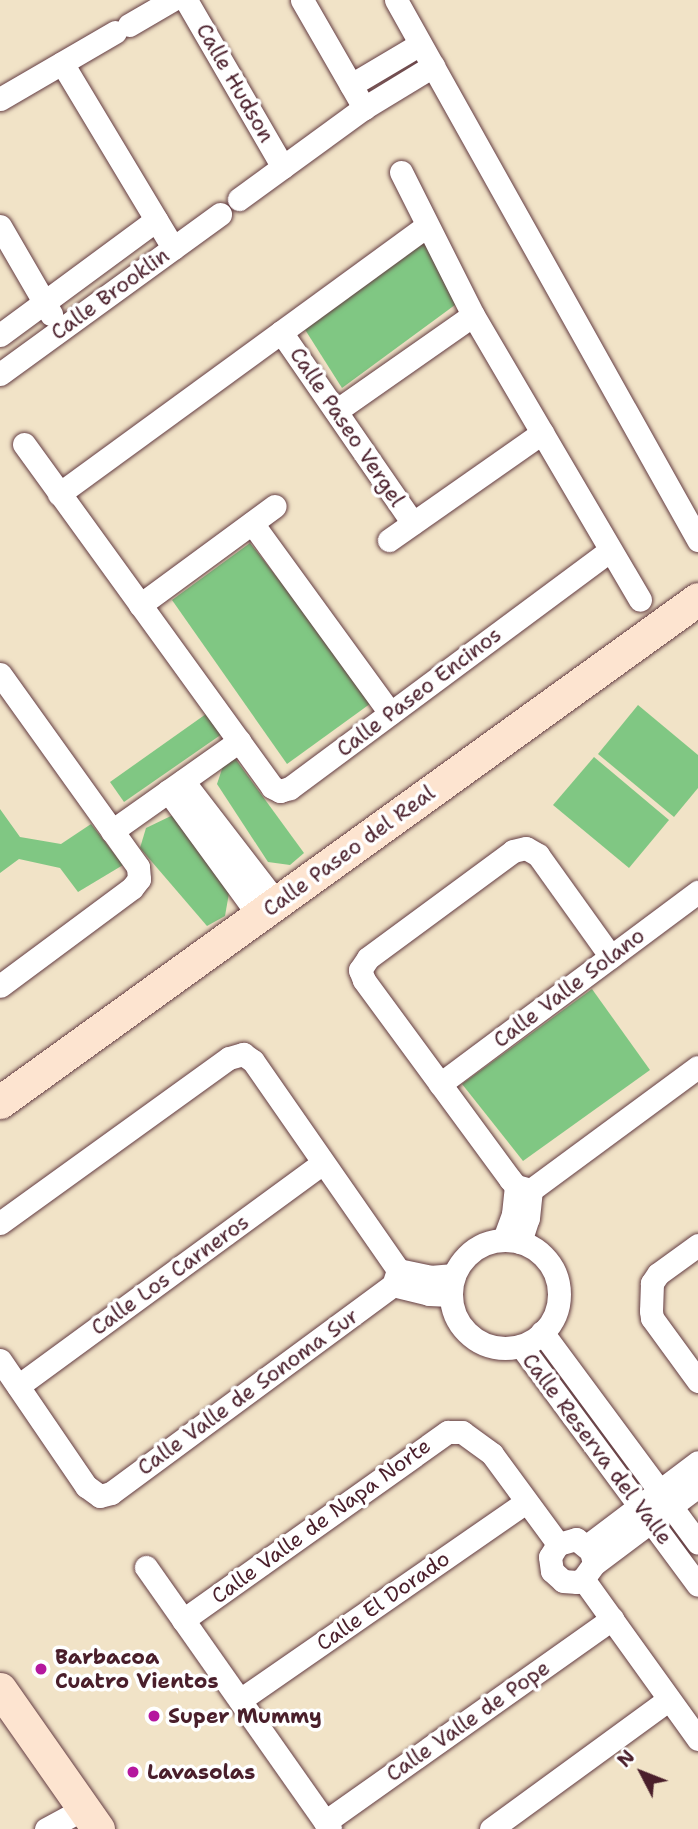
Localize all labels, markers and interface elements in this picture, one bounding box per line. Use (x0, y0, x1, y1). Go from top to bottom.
street label: Calle Hudson (191, 19, 279, 147)
street label: Calle Brooklin (46, 243, 174, 345)
street label: Calle Paseo Vergel (284, 343, 410, 511)
street label: Calle Paseo Encinos (332, 622, 506, 762)
street label: Calle Paseo del Real (258, 780, 440, 922)
street label: Calle Valle Solano (488, 923, 650, 1053)
street label: Calle Los Carneros (86, 1209, 254, 1341)
street label: Calle Valle de Sonoma Sur (133, 1303, 363, 1481)
street label: Calle Reserva del Valle (517, 1348, 677, 1550)
street label: Calle Valle de Napa Norte (206, 1433, 436, 1609)
street label: Calle El Dorado (312, 1546, 454, 1656)
place label: Barbacoa Cuatro Vientos (55, 1644, 218, 1694)
street label: Calle Valle de Pope (381, 1655, 555, 1787)
marker: Barbacoa Cuatro Vientos (33, 1661, 49, 1677)
place label: Super Mummy (168, 1703, 322, 1729)
marker: Super Mummy (146, 1708, 162, 1724)
north arrow (607, 1738, 677, 1808)
text: N (612, 1745, 640, 1773)
place label: Lavasolas (147, 1759, 255, 1785)
marker: Lavasolas (125, 1764, 141, 1780)

